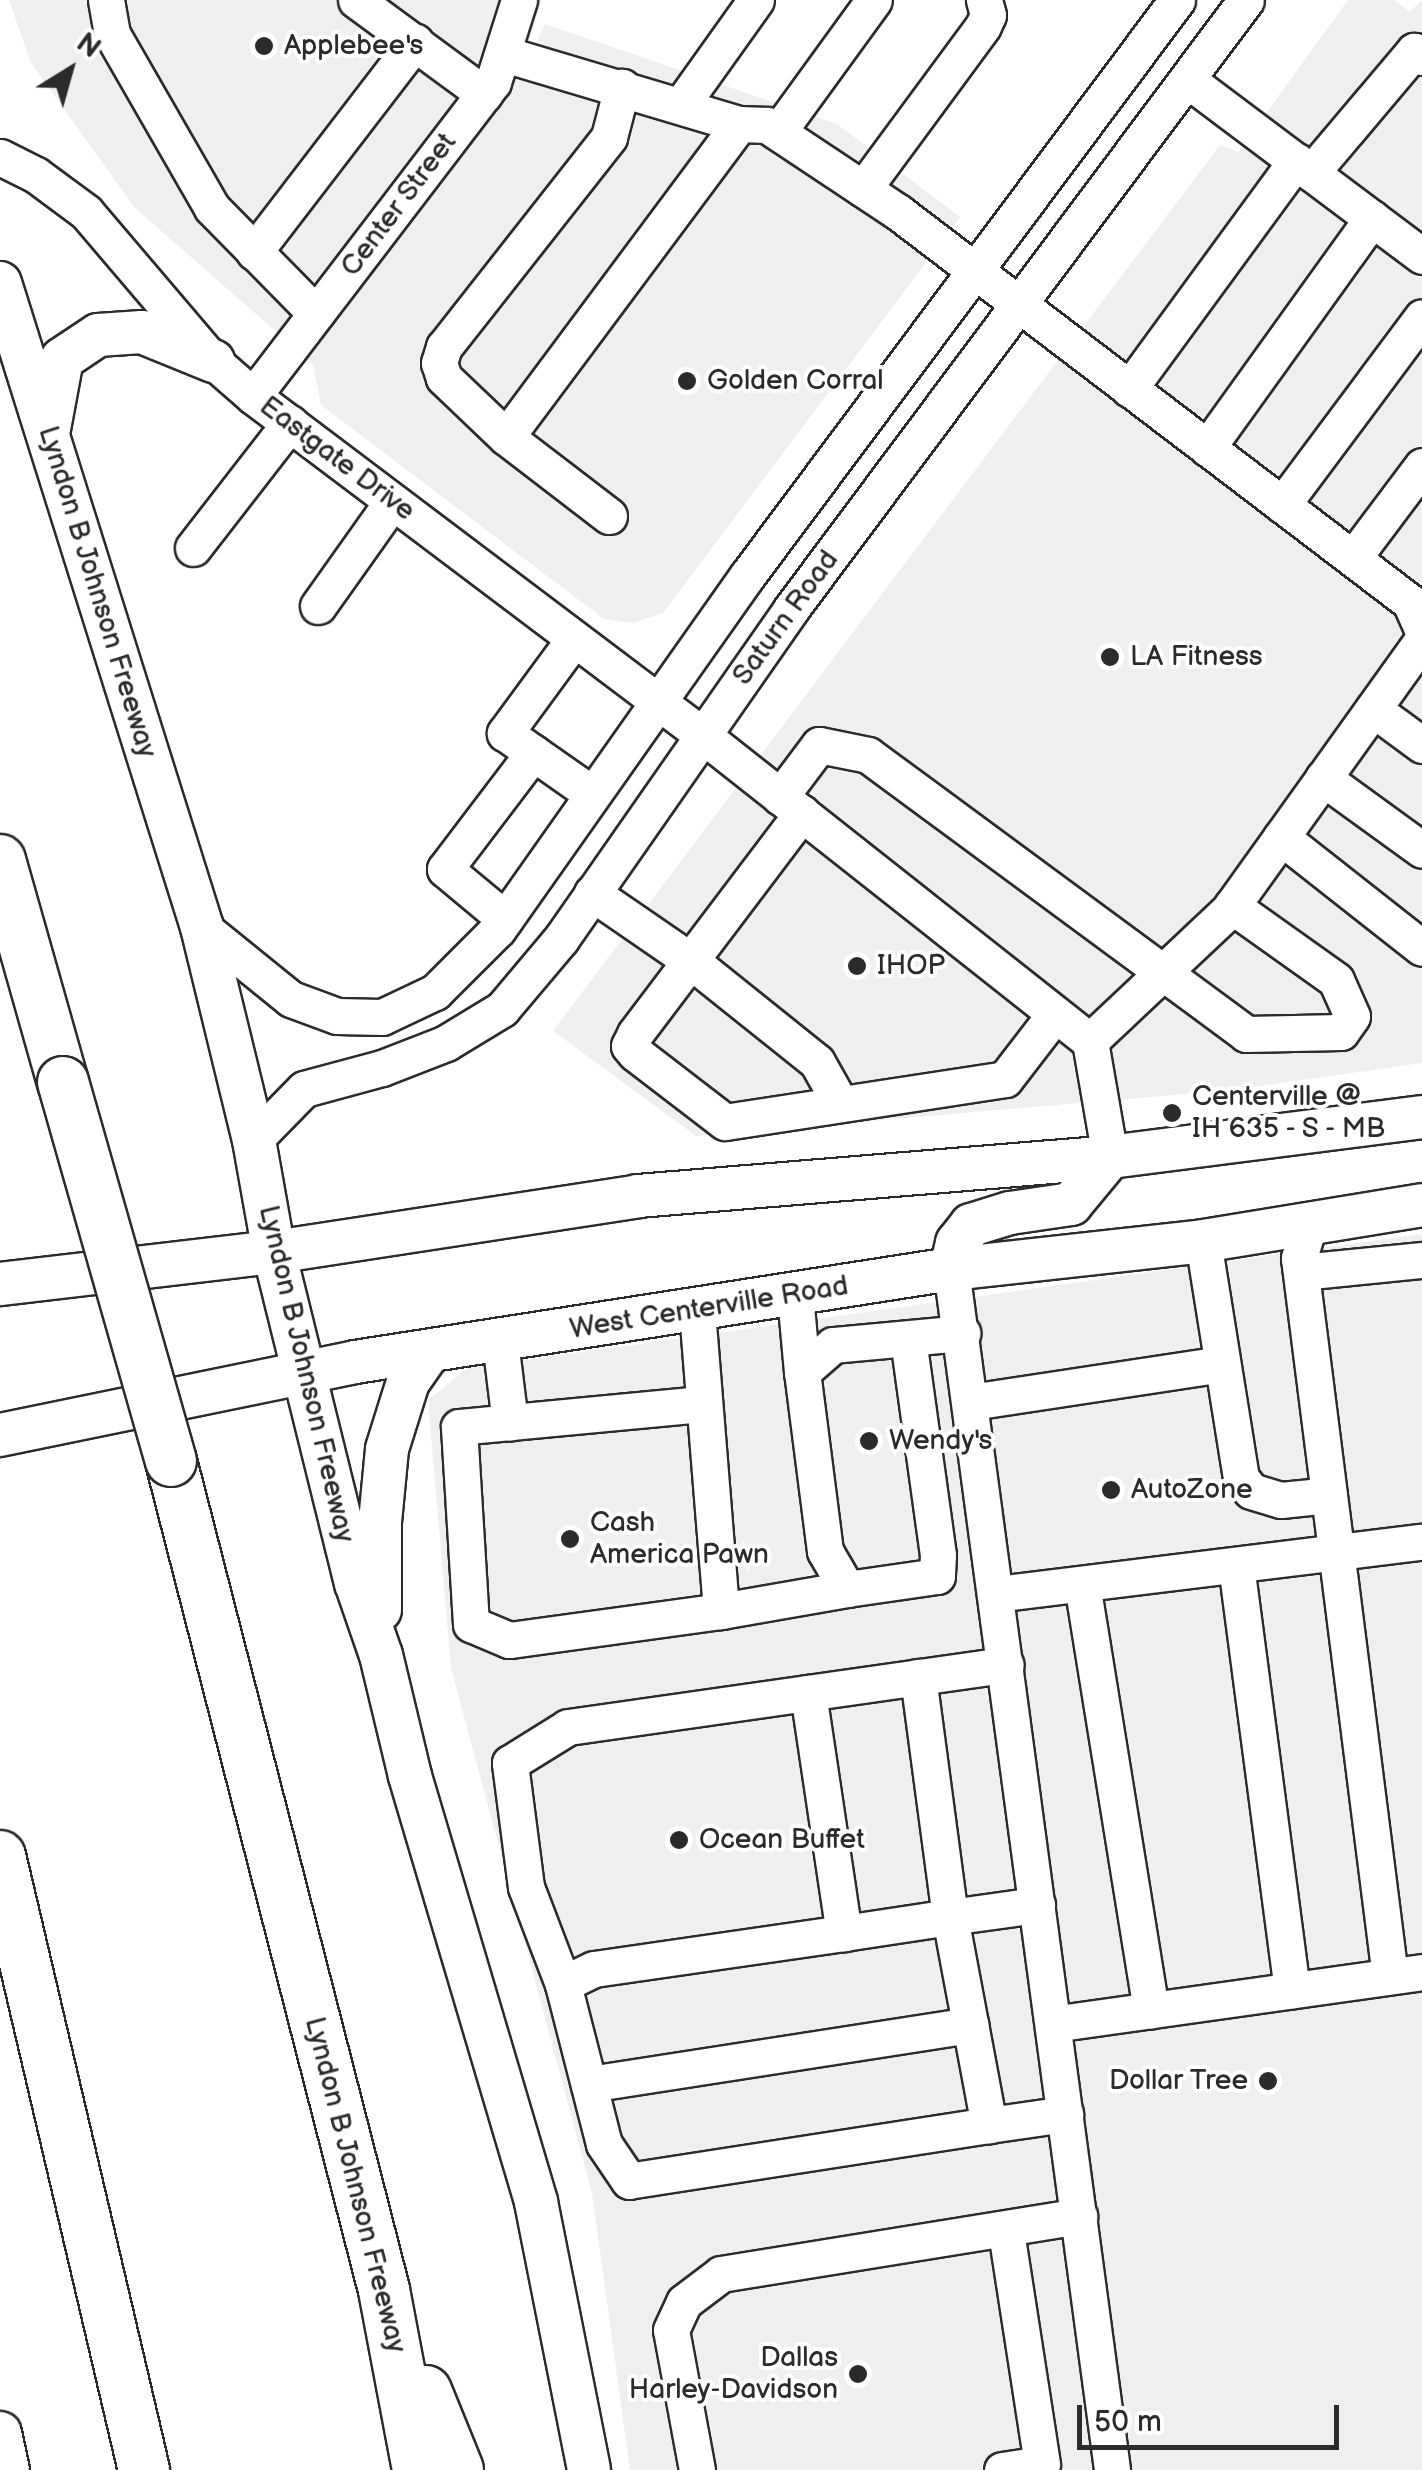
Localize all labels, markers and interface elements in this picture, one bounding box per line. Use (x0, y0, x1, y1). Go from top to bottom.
north arrow (20, 20, 120, 120)
text: N (70, 26, 107, 65)
place label: Applebee's (284, 29, 423, 63)
marker: Applebee's (253, 35, 275, 57)
street label: Center Street (334, 127, 464, 283)
place label: Golden Corral (707, 364, 884, 398)
marker: Golden Corral (676, 370, 698, 392)
street label: Eastgate Drive (253, 390, 421, 528)
street label: Lyndon B Johnson Freeway (30, 421, 164, 763)
street label: Saturn Road (726, 544, 846, 692)
place label: LA Fitness (1130, 640, 1263, 674)
marker: LA Fitness (1099, 646, 1121, 668)
place label: IHOP (877, 949, 945, 983)
marker: IHOP (846, 955, 868, 977)
place label: Centerville @ IH 635 - S - MB (1192, 1080, 1390, 1146)
marker: Centerville @ IH 635 - S - MB (1161, 1102, 1183, 1124)
street label: Lyndon B Johnson Freeway (251, 1201, 361, 1547)
street label: West Centerville Road (567, 1269, 851, 1347)
place label: Wendy's (889, 1424, 992, 1458)
marker: Wendy's (858, 1430, 880, 1452)
place label: AutoZone (1131, 1473, 1253, 1507)
marker: AutoZone (1100, 1479, 1122, 1501)
place label: Cash America Pawn (590, 1506, 769, 1572)
marker: Cash America Pawn (559, 1528, 581, 1550)
place label: Ocean Buffet (699, 1823, 865, 1857)
marker: Ocean Buffet (668, 1829, 690, 1851)
street label: Lyndon B Johnson Freeway (297, 2013, 413, 2357)
place label: Dollar Tree (1108, 2064, 1248, 2098)
marker: Dollar Tree (1257, 2070, 1279, 2092)
place label: Dallas Harley-Davidson (629, 2341, 838, 2407)
marker: Dallas Harley-Davidson (847, 2363, 869, 2385)
scale bar (1082, 2385, 1344, 2447)
text: 50 m (1094, 2404, 1162, 2440)

